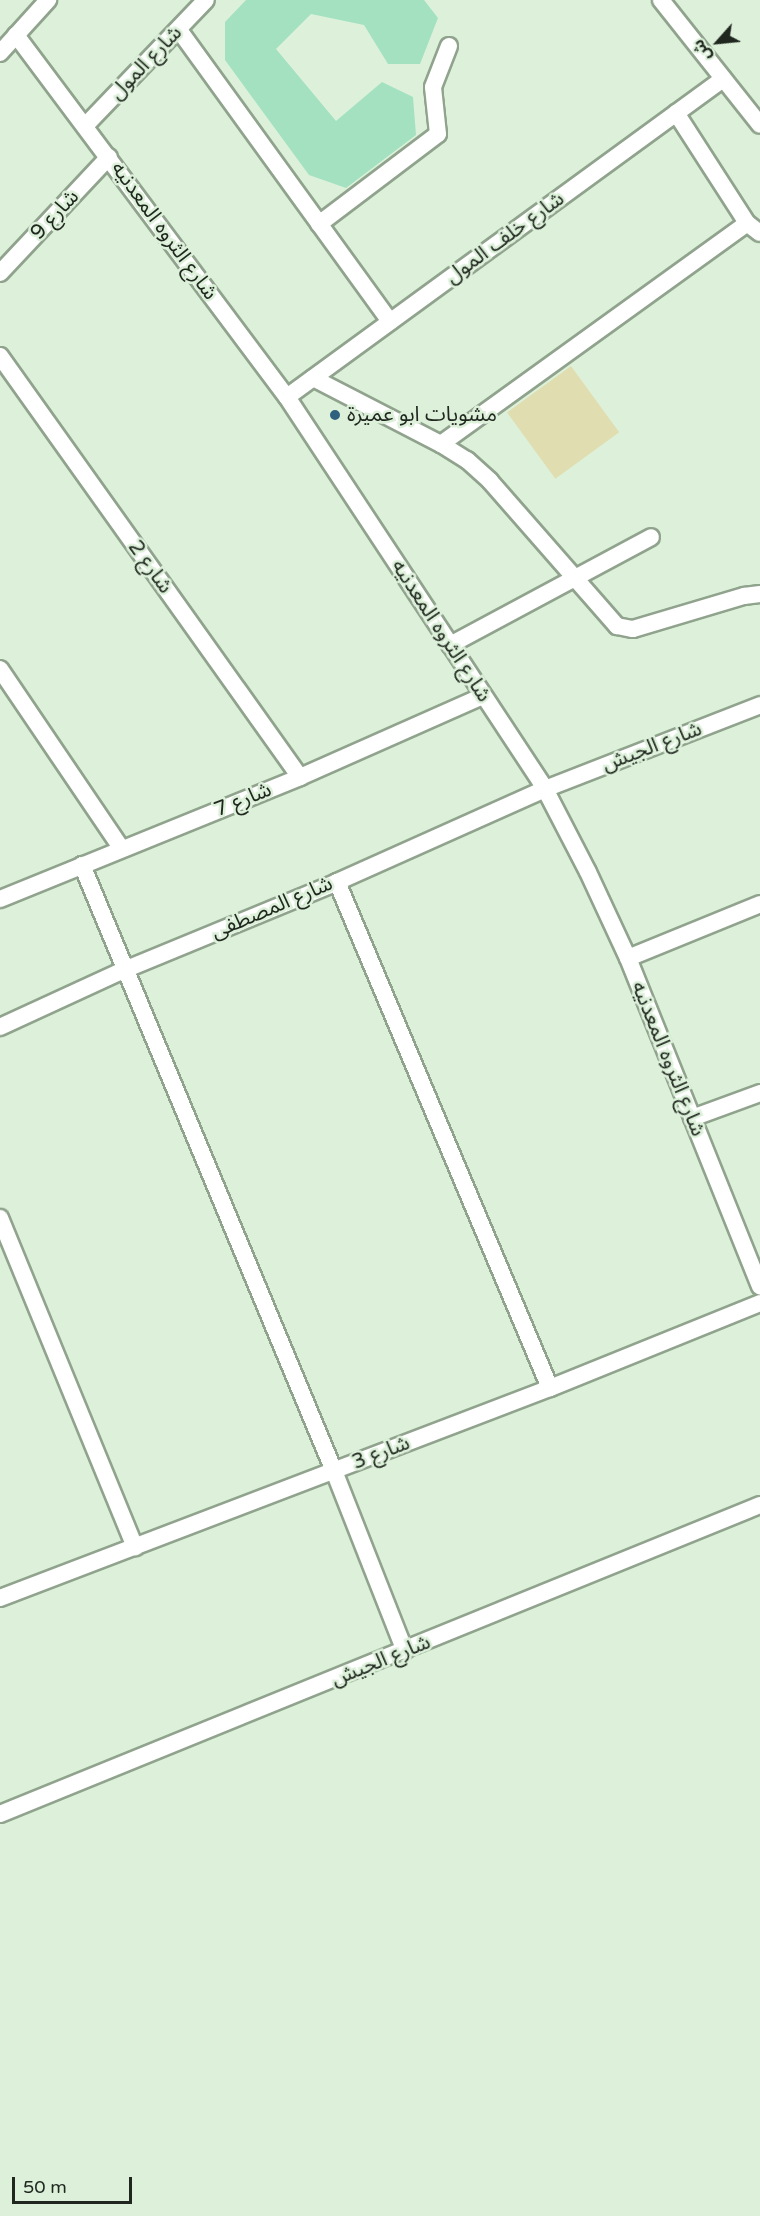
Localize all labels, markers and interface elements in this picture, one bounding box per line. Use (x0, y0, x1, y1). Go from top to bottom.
north arrow (688, 12, 748, 72)
street label: شارع المول (104, 21, 188, 105)
text: ش (688, 36, 716, 64)
street label: شارع الثروه المعدنيه (105, 157, 223, 305)
street label: شارع 9 (25, 185, 85, 245)
street label: شارع خلف المول (441, 186, 569, 290)
place label: مشويات ابو عميرة (347, 402, 497, 428)
marker: مشويات ابو عميرة (328, 408, 342, 422)
street label: شارع 2 (122, 535, 178, 599)
street label: شارع الثروه المعدنيه (386, 555, 496, 707)
street label: شارع الجيش (599, 716, 705, 778)
street label: شارع 7 (211, 777, 275, 823)
street label: شارع المصطفى (207, 871, 337, 945)
street label: شارع الثروه المعدنيه (625, 978, 711, 1140)
street label: شارع 3 (349, 1431, 413, 1475)
street label: شارع الجيش (328, 1630, 434, 1692)
scale bar (15, 2165, 135, 2203)
text: 50 m (23, 2176, 67, 2198)

